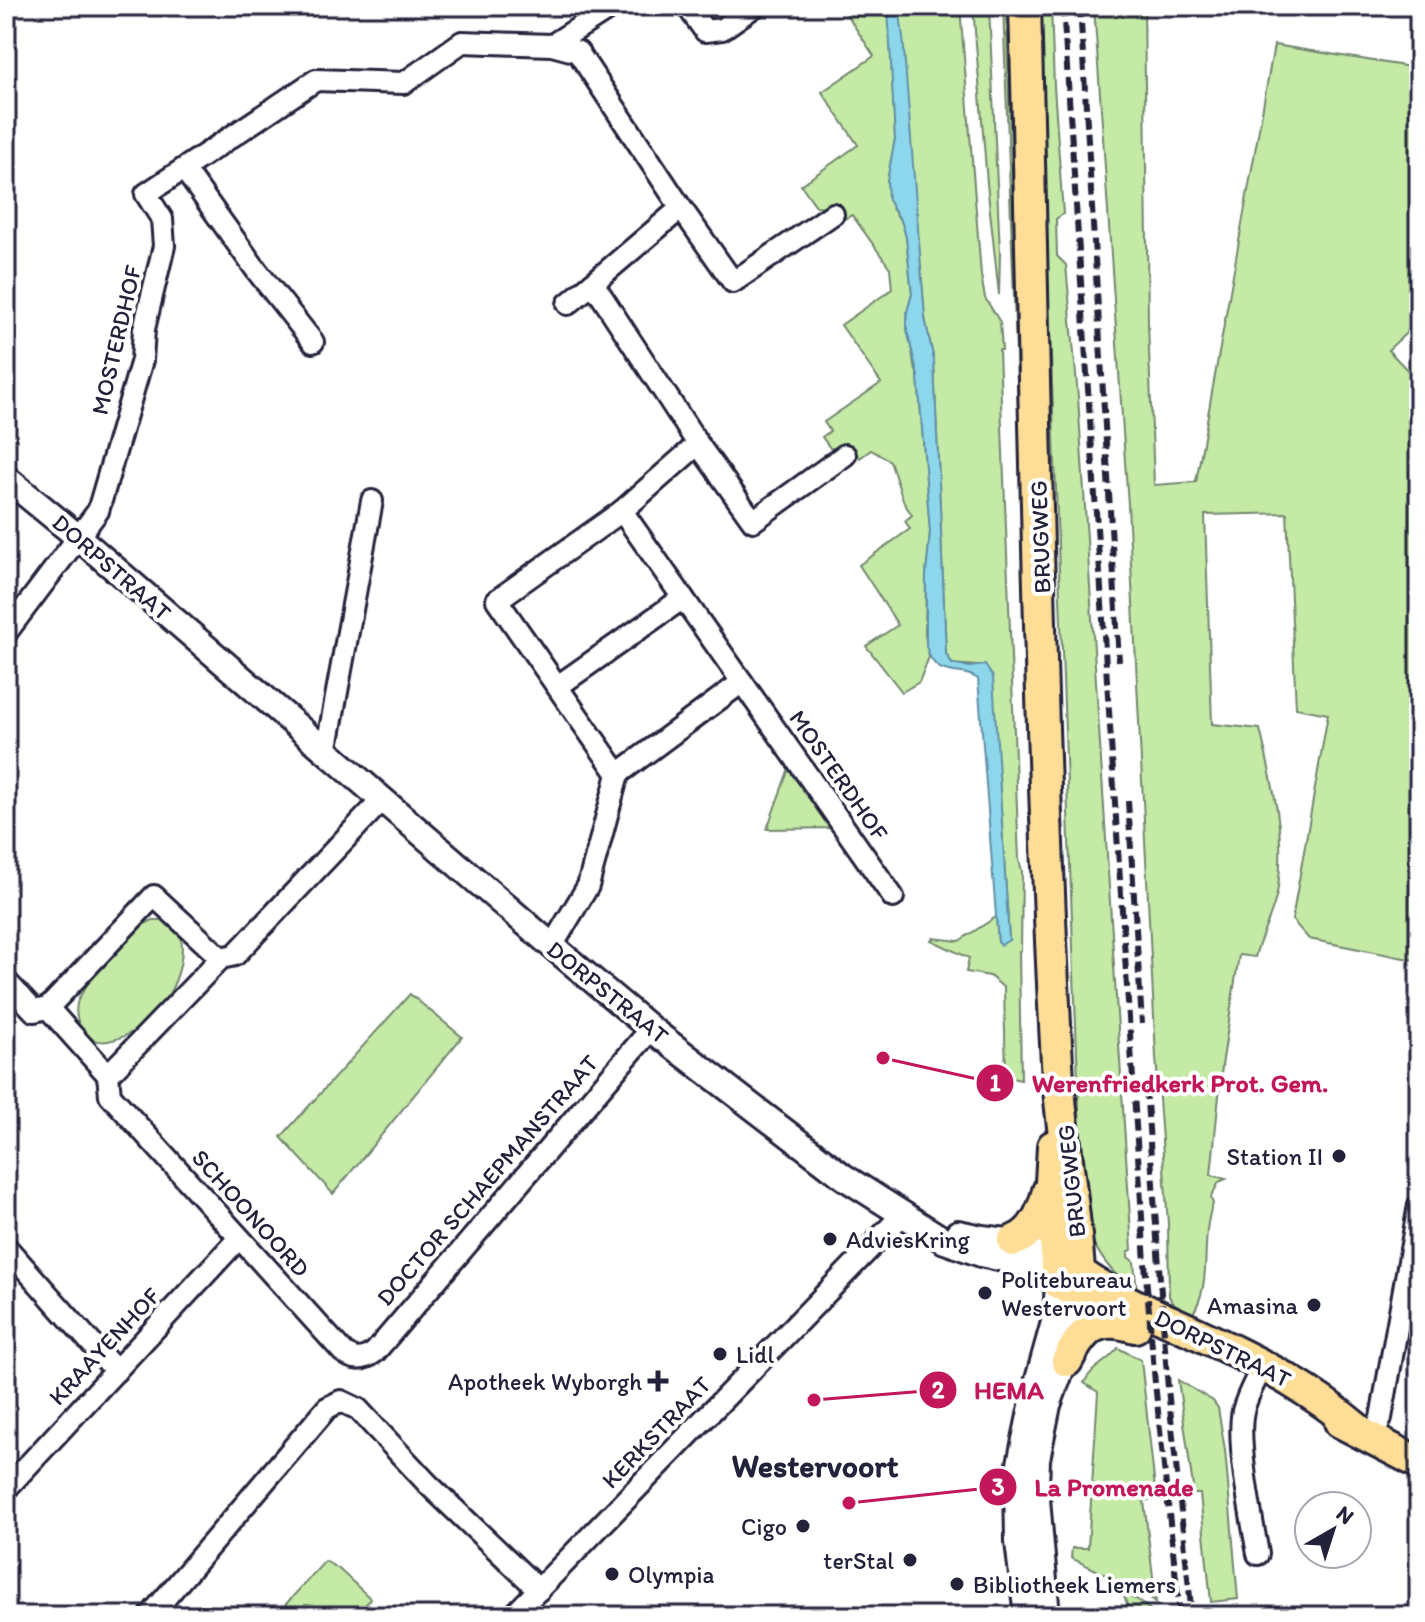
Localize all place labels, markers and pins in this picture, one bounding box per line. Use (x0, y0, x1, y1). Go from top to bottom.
callout: Werenfriedkerk Prot. Gem. (975, 1058, 1345, 1108)
place label: Station II (1226, 1142, 1323, 1171)
marker: Station II (1330, 1147, 1348, 1165)
place label: AdviesKring (846, 1225, 971, 1254)
marker: AdviesKring (821, 1230, 839, 1248)
place label: Politebureau Westervoort (1001, 1265, 1132, 1322)
marker: Politebureau Westervoort (976, 1284, 994, 1302)
place label: Amasina (1207, 1291, 1299, 1320)
marker: Amasina (1305, 1296, 1323, 1314)
place label: Lidl (736, 1340, 775, 1369)
marker: Lidl (711, 1345, 729, 1363)
callout: HEMA (918, 1365, 1060, 1415)
place label: Apotheek Wyborgh (448, 1367, 642, 1396)
marker: Apotheek Wyborgh (649, 1372, 667, 1390)
callout: La Promenade (978, 1462, 1209, 1512)
place label: Cigo (741, 1512, 787, 1541)
marker: Cigo (794, 1517, 812, 1535)
place label: terStal (823, 1546, 894, 1575)
marker: terStal (901, 1551, 919, 1569)
place label: Olympia (628, 1560, 714, 1589)
marker: Olympia (603, 1565, 621, 1583)
place label: Bibliotheek Liemers (973, 1570, 1176, 1599)
marker: Bibliotheek Liemers (948, 1575, 966, 1593)

